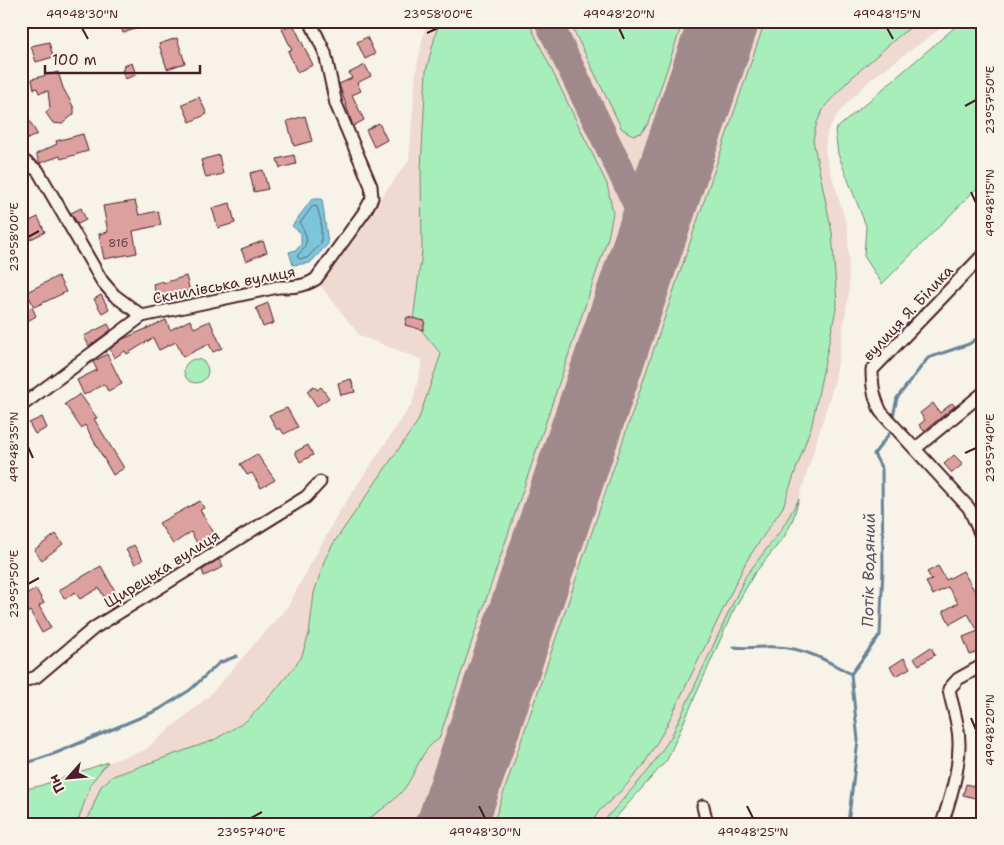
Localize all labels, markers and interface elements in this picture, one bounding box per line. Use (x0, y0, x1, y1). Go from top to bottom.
text: 49°48'30"N (46, 6, 118, 22)
text: 23°58'00"E (403, 6, 473, 22)
text: 49°48'20"N (583, 6, 655, 22)
text: 49°48'15"N (853, 6, 921, 22)
scale bar (45, 42, 200, 74)
text: 100 m (52, 50, 97, 70)
text: 23°57'50"E (982, 66, 998, 134)
text: 49°48'15"N (982, 169, 998, 237)
text: 23°58'00"E (6, 202, 22, 272)
house number: 81б (108, 235, 128, 251)
street label: вулиця Я. Білика (858, 260, 958, 365)
street label: Скнилівська вулиця (151, 261, 297, 309)
text: 49°48'35"N (6, 412, 22, 482)
text: 23°57'40"E (982, 413, 998, 483)
water label: Потік Водяний (857, 513, 880, 627)
street label: Щирецька вулиця (100, 525, 224, 613)
text: 23°57'50"E (6, 550, 22, 618)
text: 49°48'20"N (982, 694, 998, 766)
north arrow (42, 752, 92, 802)
text: Пн (44, 772, 69, 796)
text: 23°57'40"E (216, 824, 286, 840)
text: 49°48'30"N (449, 824, 521, 840)
text: 49°48'25"N (718, 824, 788, 840)

